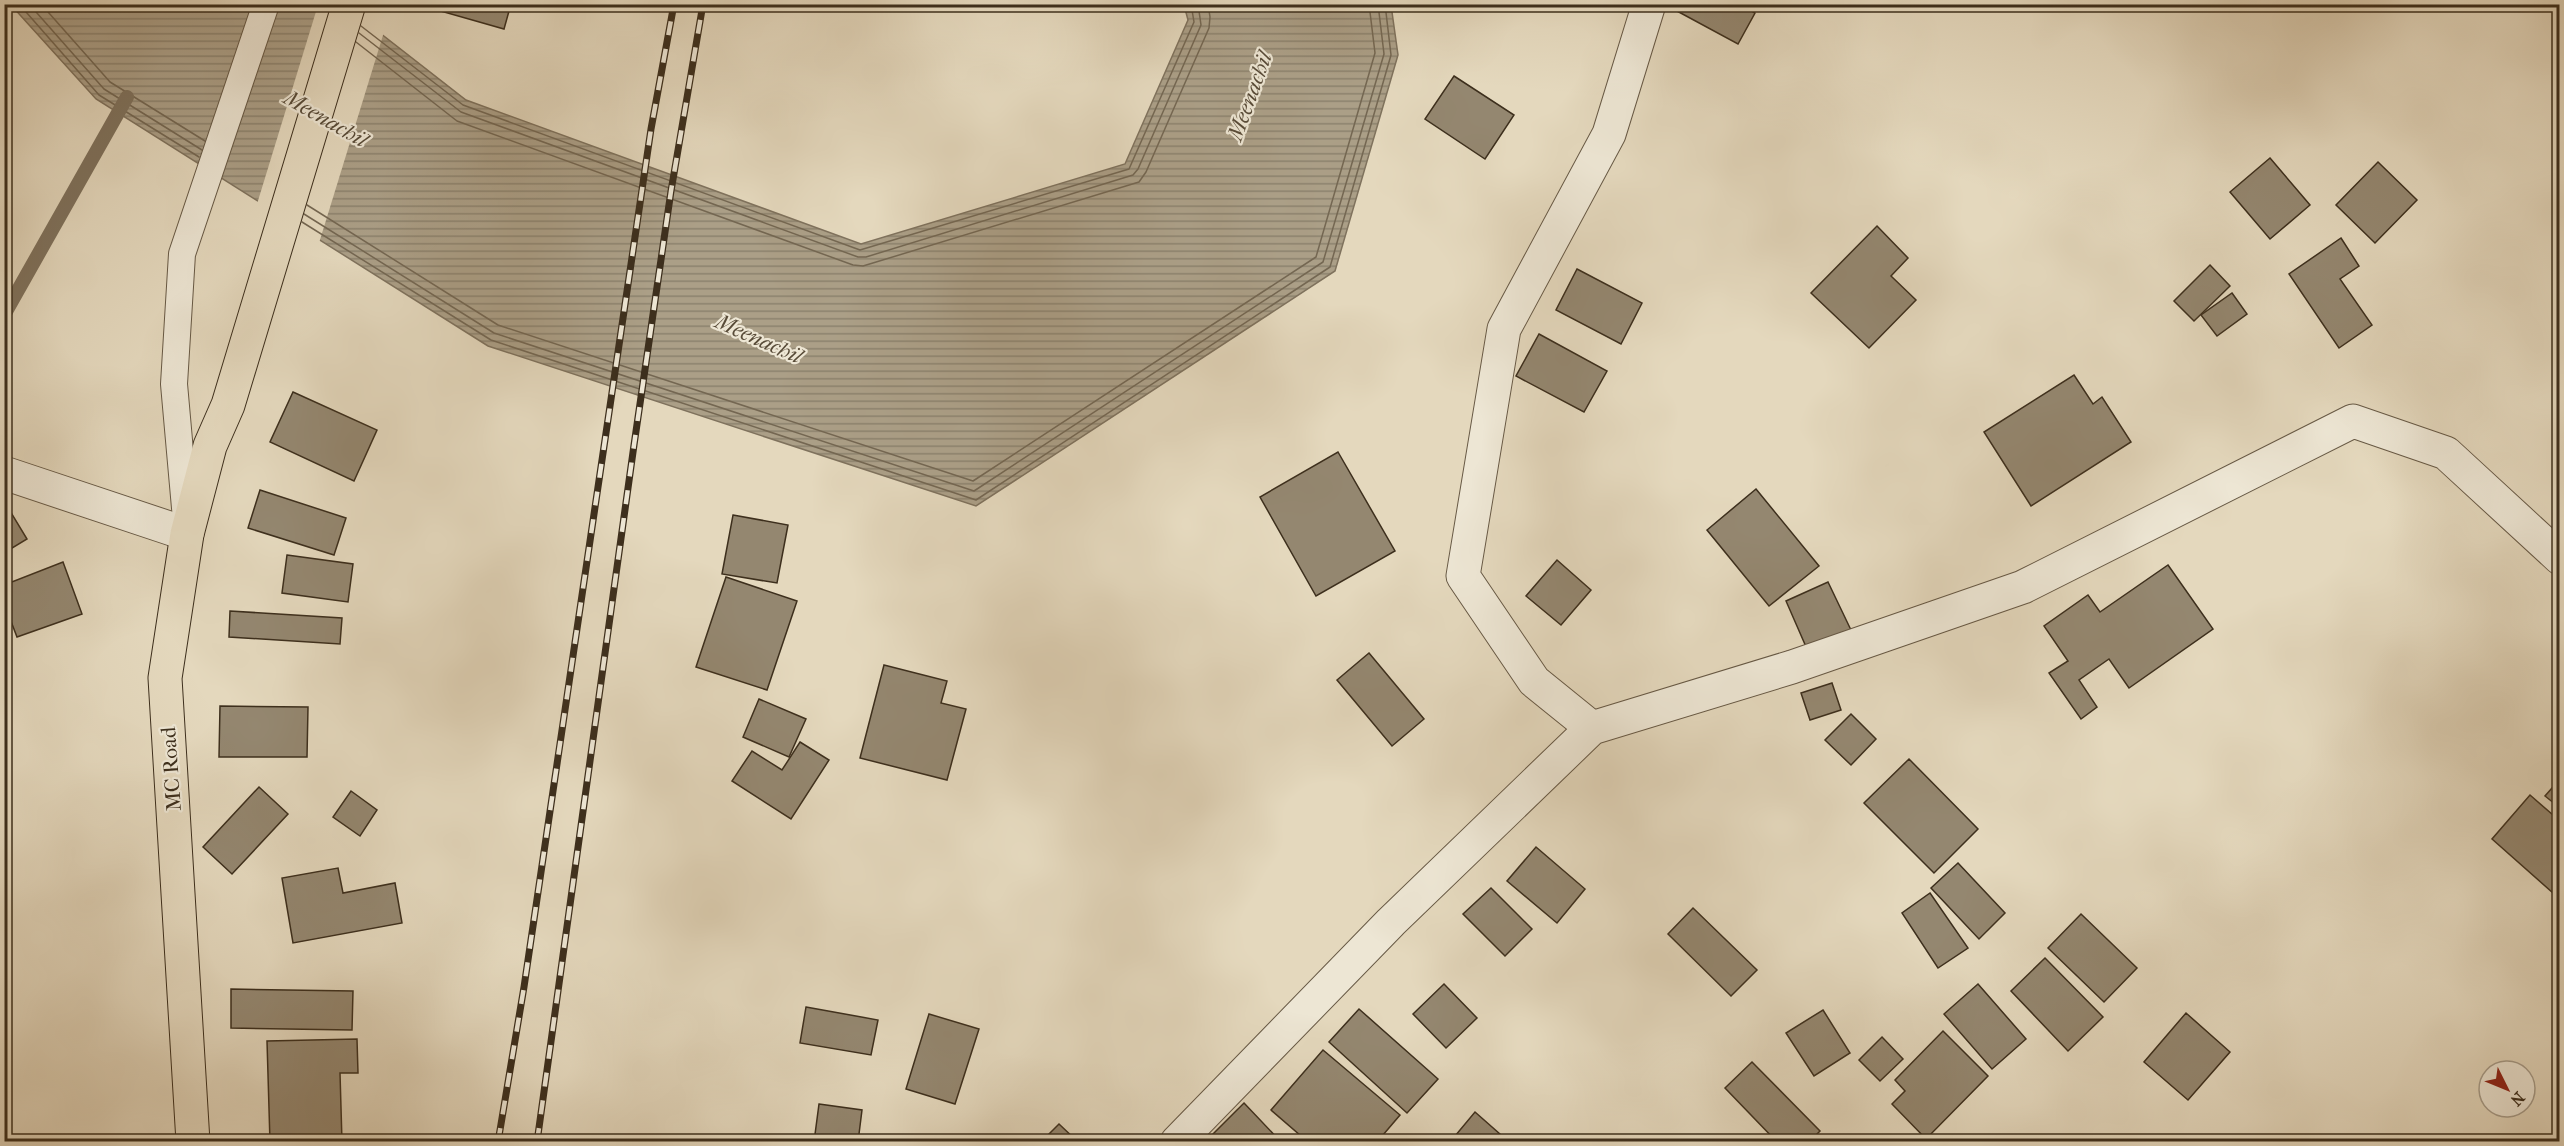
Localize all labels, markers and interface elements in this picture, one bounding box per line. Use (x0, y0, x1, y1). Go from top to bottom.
water label: Meenachil (1221, 46, 1279, 146)
water label: Meenachil (277, 84, 374, 154)
water label: Meenachil (709, 308, 808, 371)
street label: MC Road (156, 726, 186, 812)
north arrow (2477, 1059, 2537, 1119)
text: N (2506, 1088, 2529, 1110)

